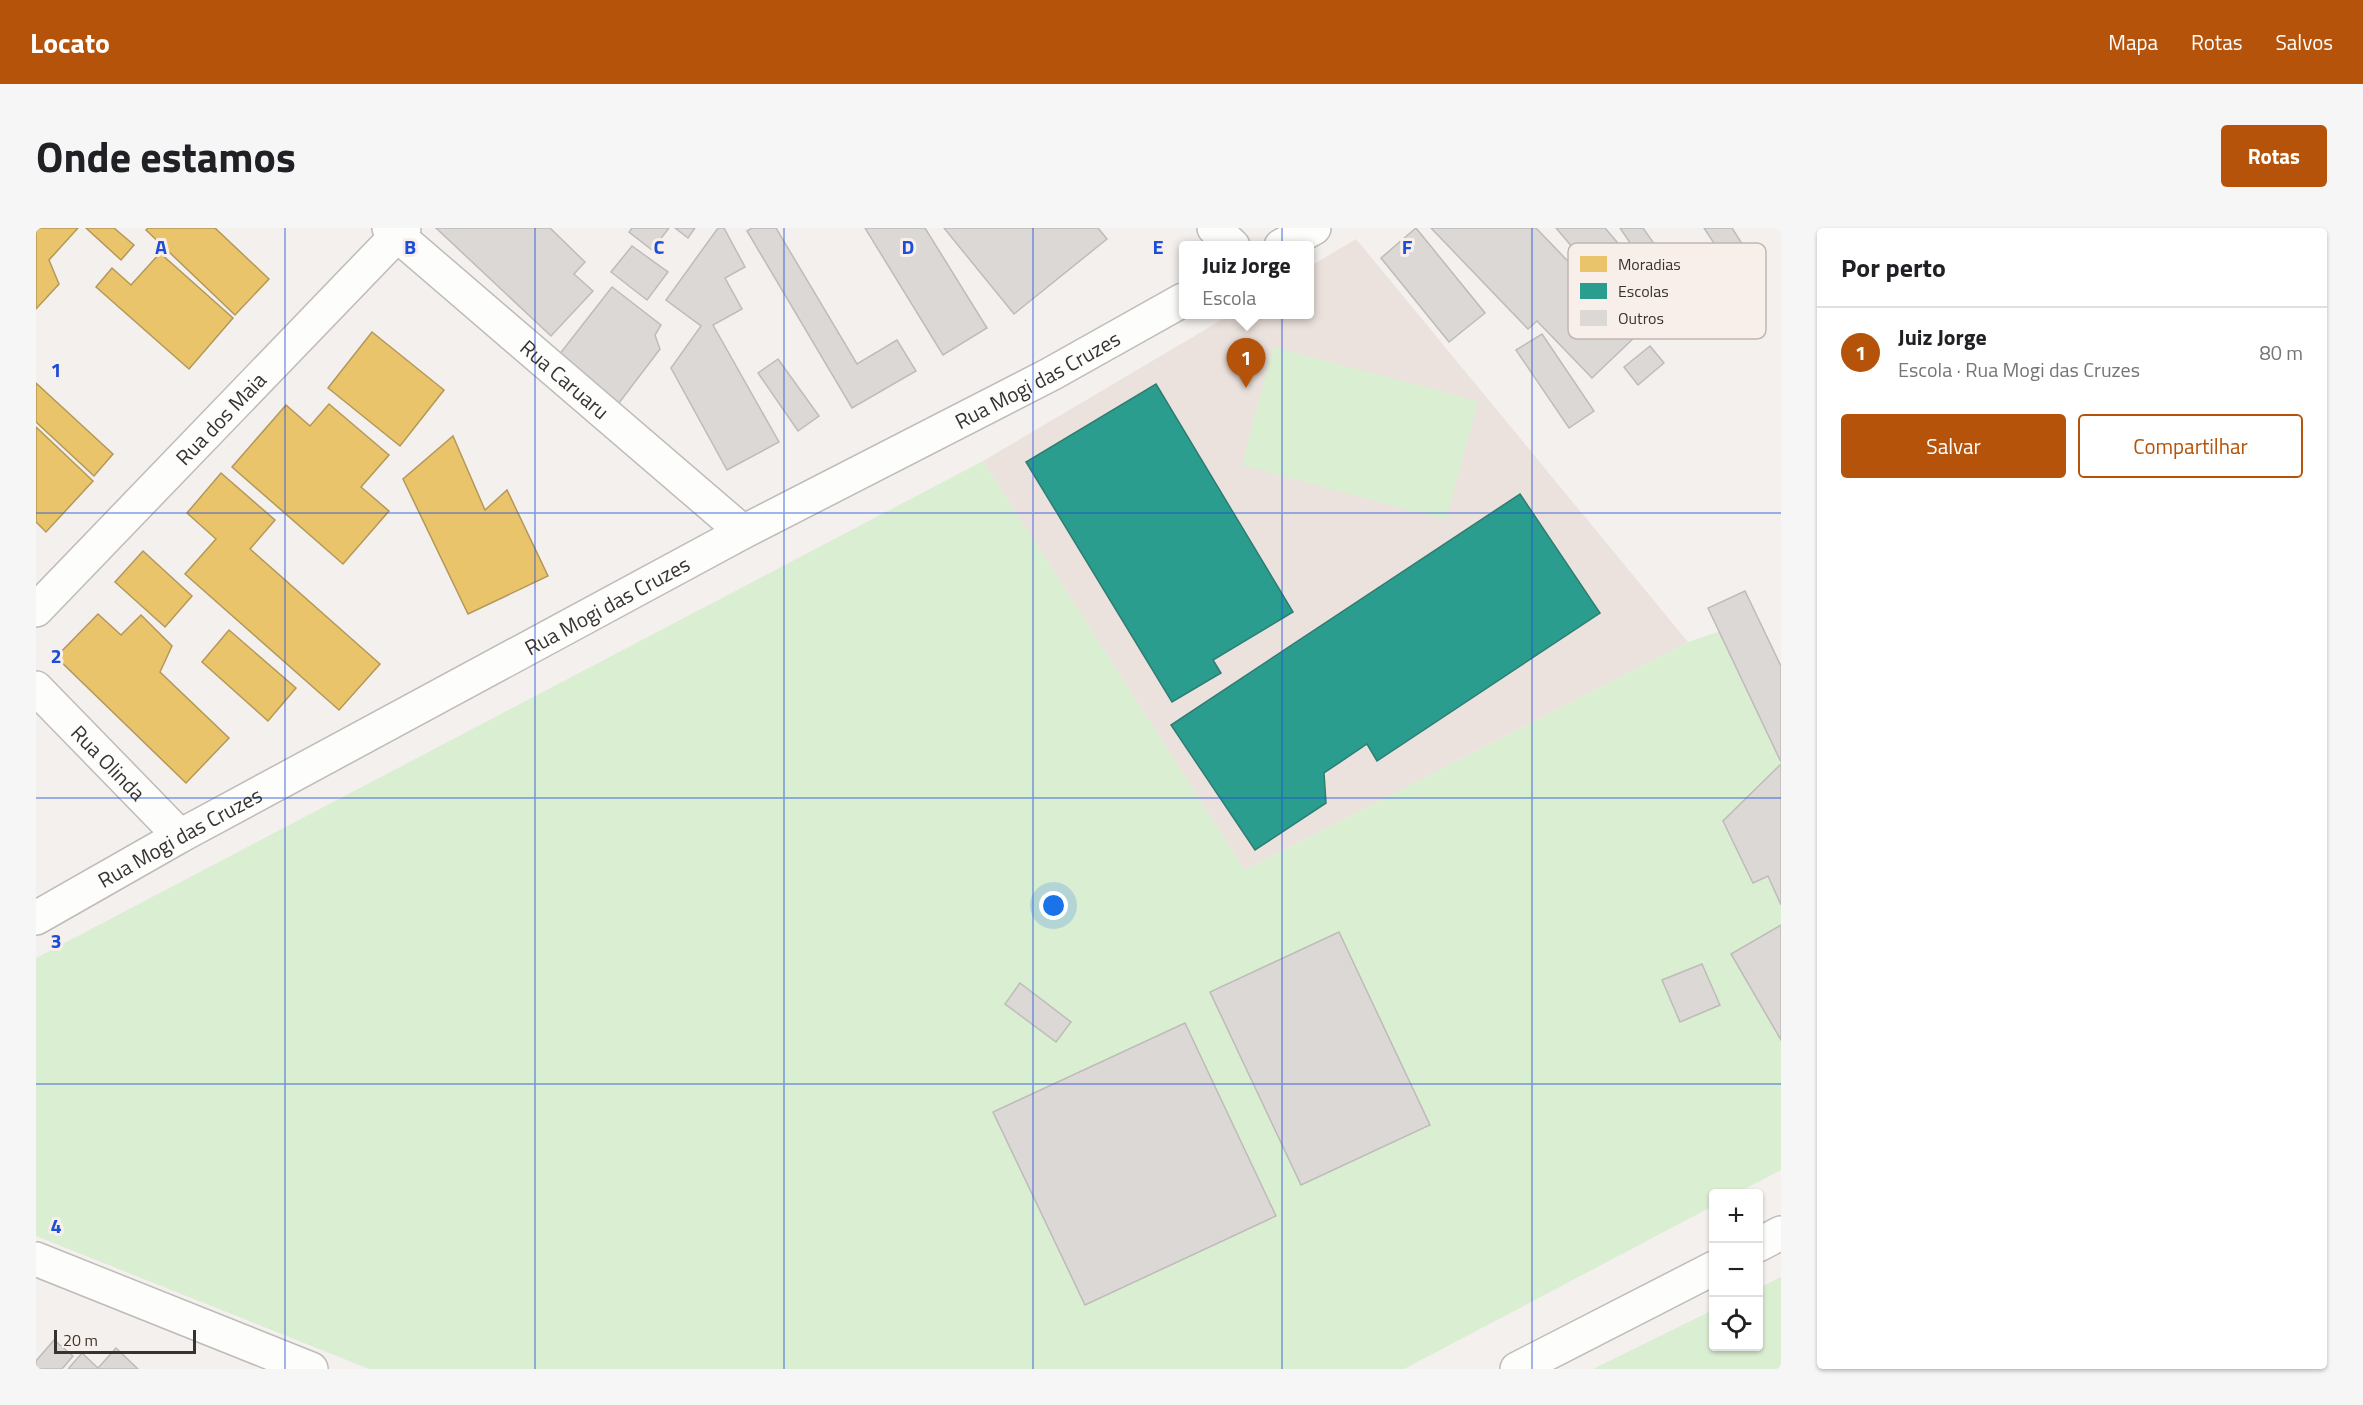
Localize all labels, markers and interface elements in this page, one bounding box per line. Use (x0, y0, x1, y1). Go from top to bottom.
text: Locato (30, 21, 110, 64)
text: Mapa (2108, 26, 2158, 58)
text: Rotas (2191, 26, 2242, 58)
text: Salvos (2275, 26, 2333, 58)
text: Onde estamos (36, 124, 296, 188)
button: Rotas (2221, 125, 2327, 187)
text: A (155, 231, 167, 262)
text: B (404, 231, 416, 262)
text: C (654, 231, 665, 262)
text: D (902, 231, 914, 262)
text: E (1152, 231, 1164, 262)
text: F (1402, 231, 1413, 262)
popup (1179, 241, 1314, 319)
legend (1568, 243, 1766, 339)
text: Juiz Jorge (1202, 248, 1291, 282)
text: Por perto (1841, 248, 1946, 287)
text: Moradias (1618, 252, 1681, 276)
text: Escolas (1618, 279, 1669, 303)
text: Escola (1202, 282, 1256, 313)
text: Outros (1618, 306, 1664, 330)
text: Juiz Jorge (1898, 320, 1987, 354)
street label: Rua Mogi das Cruzes (949, 322, 1126, 437)
street label: Rua Caruaru (513, 332, 617, 427)
text: 1 (1855, 337, 1866, 368)
text: 80 m (2259, 337, 2303, 368)
pin: 1 (1226, 338, 1266, 388)
text: 1 (50, 354, 62, 385)
text: Escola · Rua Mogi das Cruzes (1898, 354, 2140, 385)
street label: Rua dos Maia (168, 364, 274, 472)
button: Salvar (1841, 414, 2066, 478)
button: Compartilhar (2078, 414, 2303, 478)
street label: Rua Mogi das Cruzes (519, 548, 695, 663)
text: 2 (50, 640, 62, 671)
street label: Rua Olinda (64, 717, 154, 808)
street label: Rua Mogi das Cruzes (92, 779, 268, 896)
your location (1039, 891, 1068, 920)
text: 3 (50, 925, 62, 956)
map controls (1709, 1189, 1763, 1351)
button: + (1709, 1189, 1763, 1243)
text: 4 (50, 1210, 62, 1241)
button: − (1709, 1243, 1763, 1297)
button: locate (1709, 1297, 1763, 1351)
scale bar (54, 1327, 196, 1354)
text: 20 m (63, 1328, 98, 1352)

